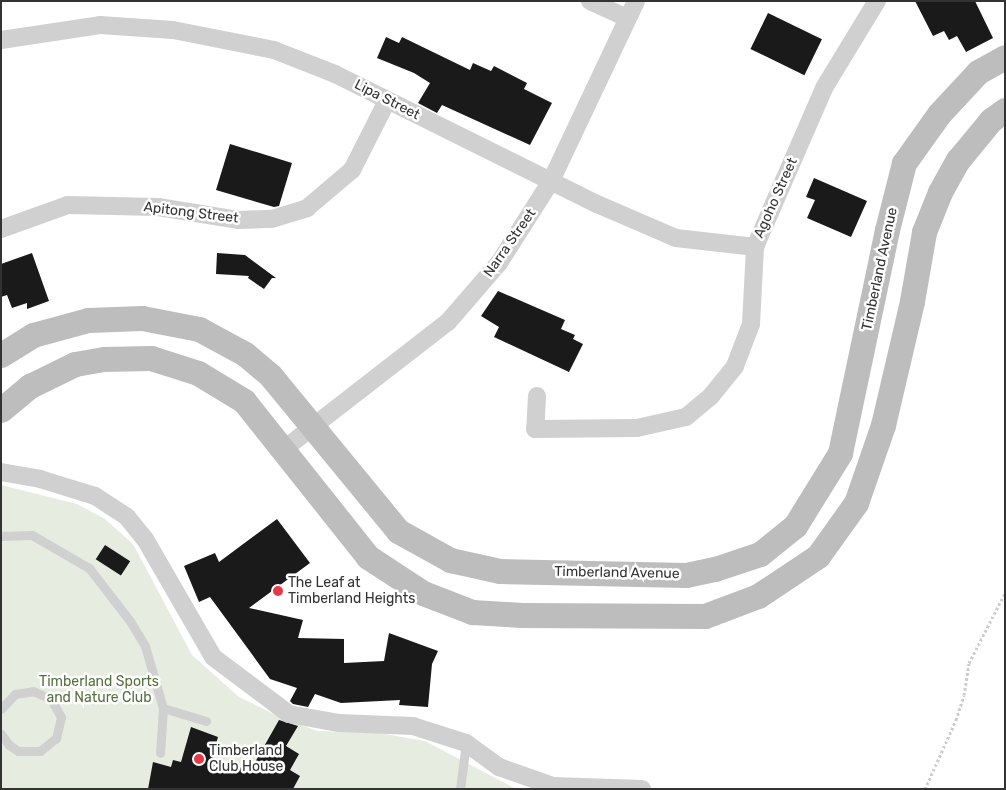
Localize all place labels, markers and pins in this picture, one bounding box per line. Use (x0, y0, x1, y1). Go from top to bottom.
place label: The Leaf at Timberland Heights (288, 575, 415, 608)
marker: The Leaf at Timberland Heights (272, 585, 284, 597)
place label: Timberland Club House (209, 743, 283, 776)
marker: Timberland Club House (193, 753, 205, 765)

